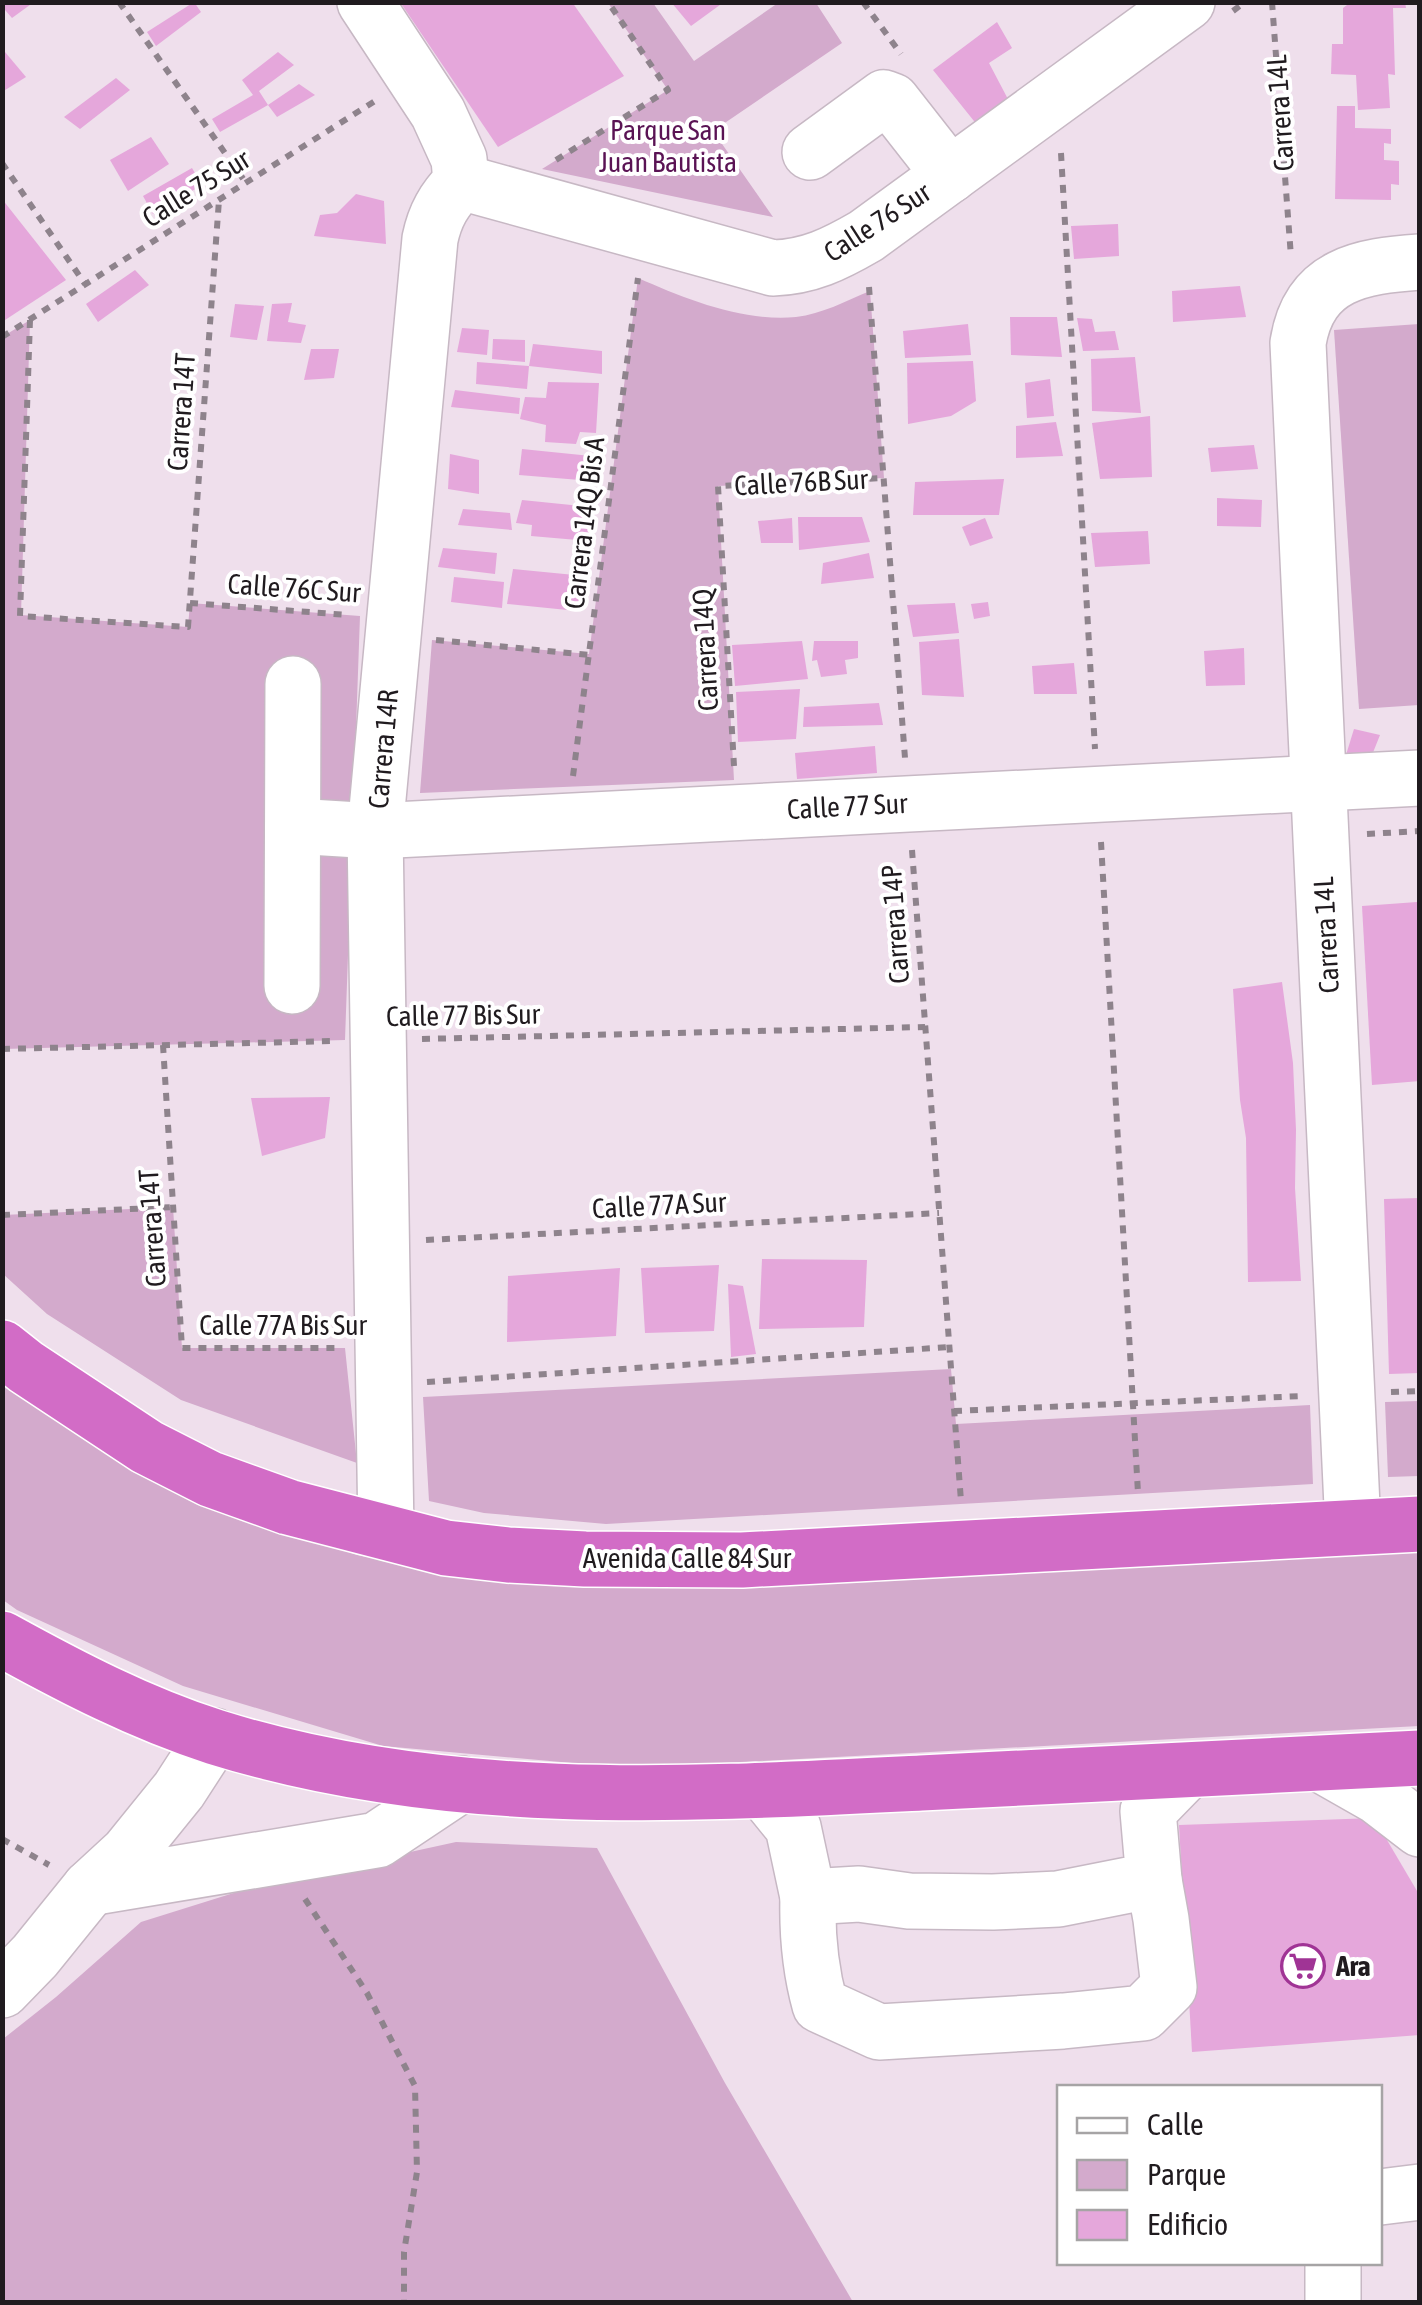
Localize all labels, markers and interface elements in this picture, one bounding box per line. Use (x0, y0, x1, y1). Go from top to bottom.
street label: Carrera 14L (1260, 54, 1300, 172)
park label: Parque San Juan Bautista (599, 114, 737, 178)
street label: Calle 75 Sur (136, 142, 256, 233)
street label: Calle 76 Sur (818, 175, 937, 268)
street label: Carrera 14T (161, 352, 201, 472)
street label: Carrera 14Q Bis A (558, 435, 610, 611)
street label: Calle 76B Sur (733, 462, 869, 501)
street label: Calle 76C Sur (227, 567, 362, 609)
street label: Carrera 14Q (686, 588, 724, 712)
street label: Carrera 14R (362, 688, 404, 810)
street label: Calle 77 Sur (786, 787, 909, 825)
street label: Carrera 14P (875, 863, 915, 985)
street label: Carrera 14L (1307, 876, 1345, 994)
street label: Calle 77 Bis Sur (386, 998, 541, 1032)
street label: Carrera 14T (132, 1168, 172, 1288)
street label: Calle 77A Sur (591, 1185, 728, 1224)
street label: Calle 77A Bis Sur (199, 1309, 368, 1341)
street label: Avenida Calle 84 Sur (583, 1542, 792, 1574)
supermarket icon: Ara (1280, 1943, 1326, 1989)
place label: Ara (1335, 1950, 1370, 1982)
legend (1057, 2085, 1382, 2265)
text: Calle (1147, 2107, 1204, 2141)
text: Parque (1147, 2157, 1226, 2191)
text: Edificio (1147, 2207, 1228, 2241)

